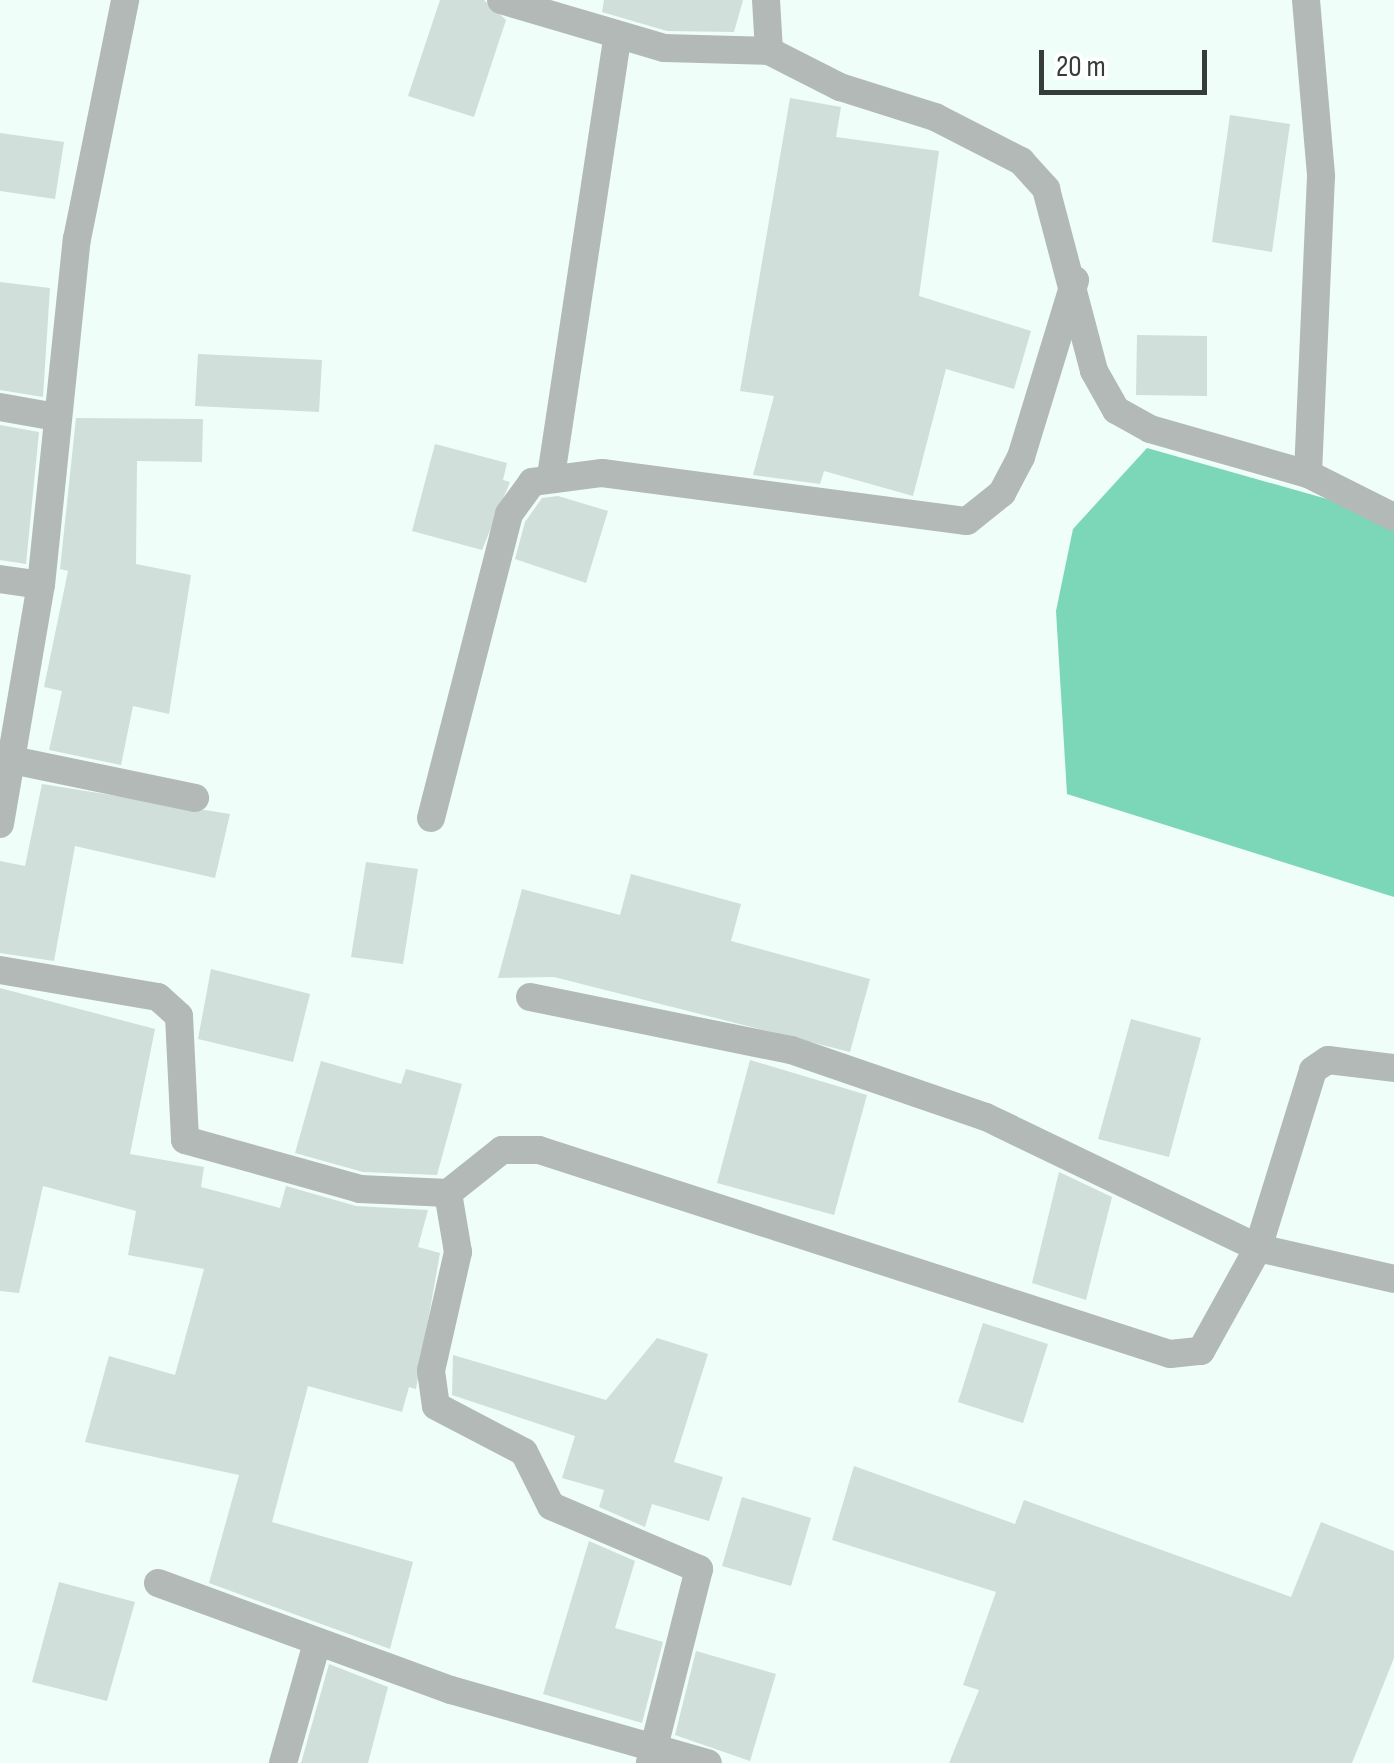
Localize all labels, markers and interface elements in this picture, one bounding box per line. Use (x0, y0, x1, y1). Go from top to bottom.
scale bar (1044, 30, 1212, 92)
text: 20 m (1056, 49, 1106, 85)

